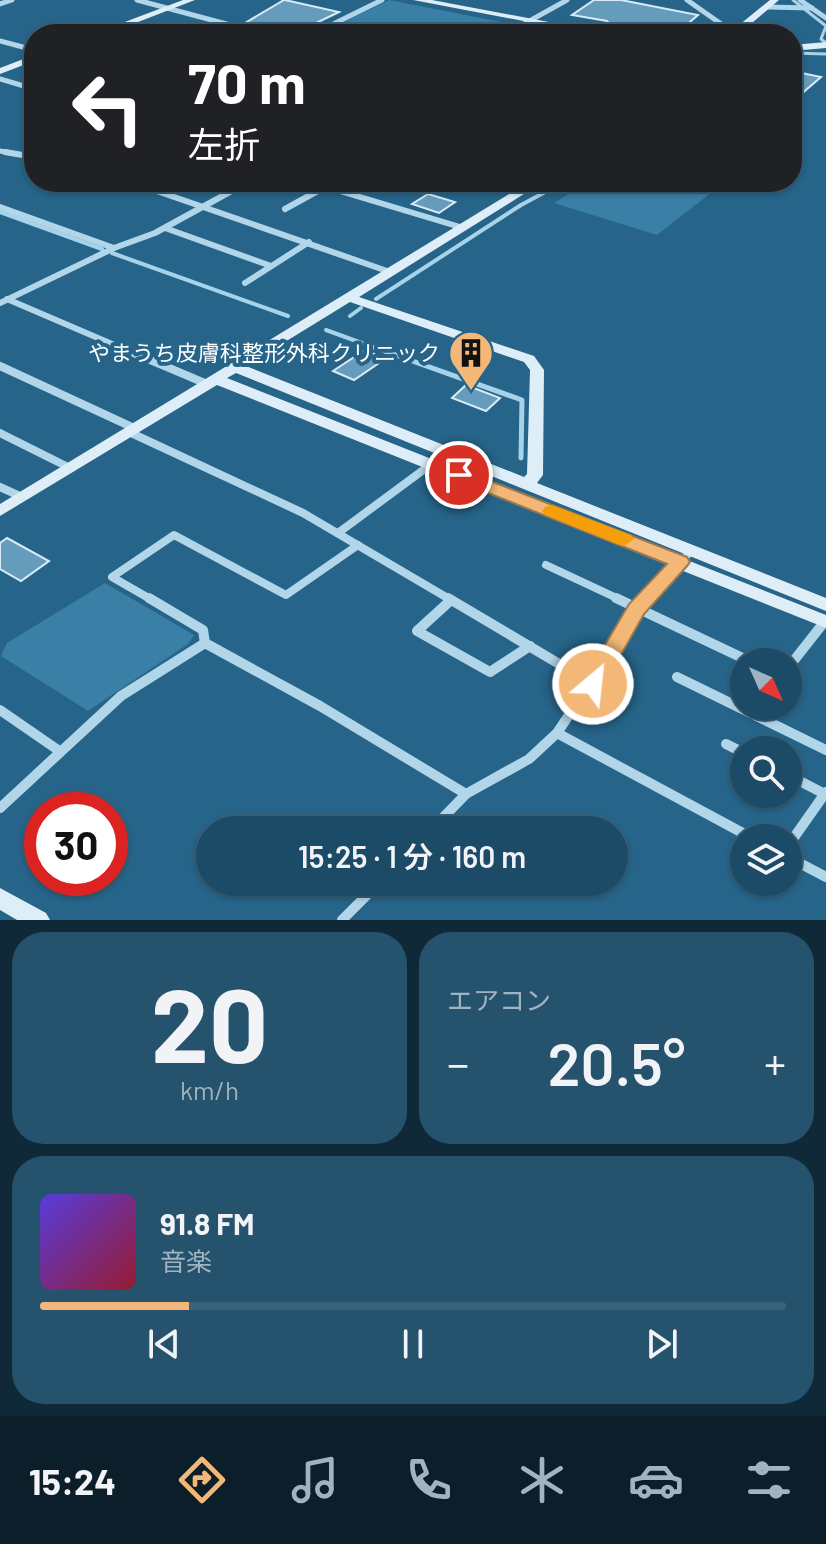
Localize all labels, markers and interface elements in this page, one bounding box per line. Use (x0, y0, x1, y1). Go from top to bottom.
text: 70 m (188, 48, 306, 115)
icon: left (56, 56, 160, 160)
text: 左折 (188, 122, 260, 165)
building icon: やまうち皮膚科整形外科クリニック (447, 329, 495, 392)
place label: やまうち皮膚科整形外科クリニック (88, 339, 440, 365)
pin (425, 441, 493, 509)
icon: arrive (437, 453, 481, 497)
position arrow (551, 642, 635, 726)
north arrow (730, 648, 802, 720)
map controls (730, 648, 802, 896)
button: search (730, 736, 802, 808)
speed limit sign: 30 (24, 792, 128, 896)
button: layers (730, 824, 802, 896)
text: 15:25 · 1 分 · 160 m (298, 838, 526, 874)
text: 20 (151, 959, 268, 1084)
text: エアコン (447, 984, 551, 1015)
text: 20.5° (548, 1026, 686, 1098)
text: − (447, 1036, 469, 1089)
text: + (764, 1036, 786, 1089)
text: km/h (180, 1074, 239, 1105)
text: 91.8 FM (160, 1205, 255, 1241)
text: 音楽 (160, 1245, 212, 1276)
icon: previous (142, 1322, 186, 1366)
icon: pause (391, 1322, 435, 1366)
icon: next (640, 1322, 684, 1366)
icon: directions (174, 1452, 230, 1508)
icon: music (287, 1452, 343, 1508)
icon: phone (401, 1452, 457, 1508)
icon: climate (514, 1452, 570, 1508)
icon: car (628, 1452, 684, 1508)
icon: filters (741, 1452, 797, 1508)
text: 15:24 (29, 1459, 116, 1502)

